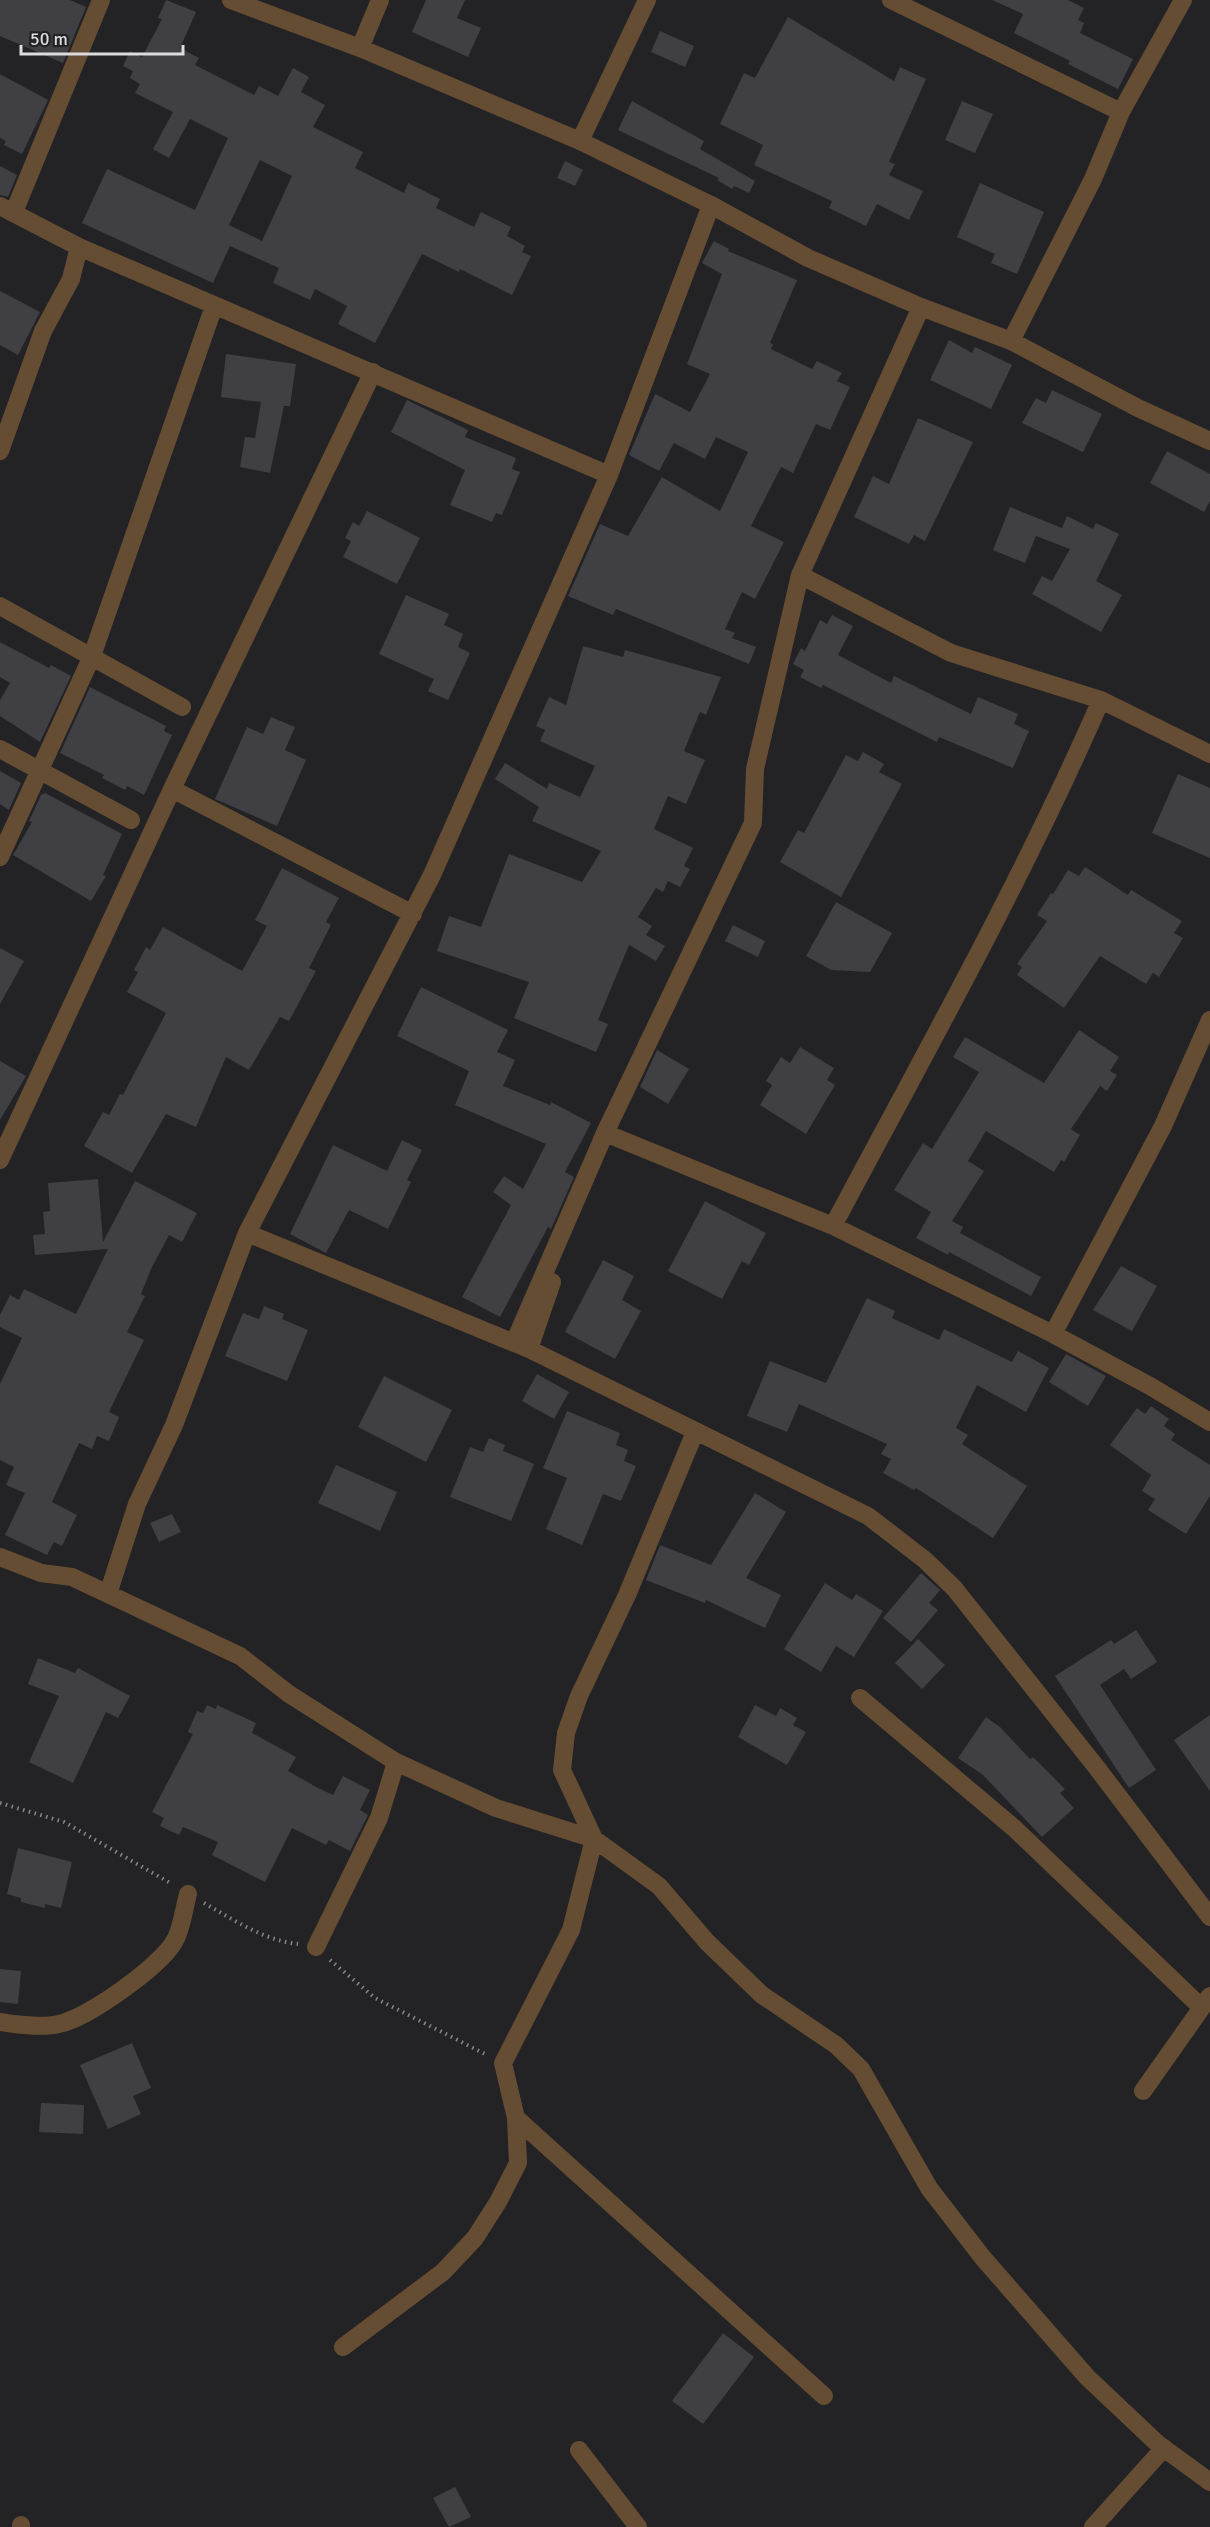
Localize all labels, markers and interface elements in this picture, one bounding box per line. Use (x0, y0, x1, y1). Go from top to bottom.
scale bar (21, 18, 183, 56)
text: 50 m (30, 28, 68, 50)

